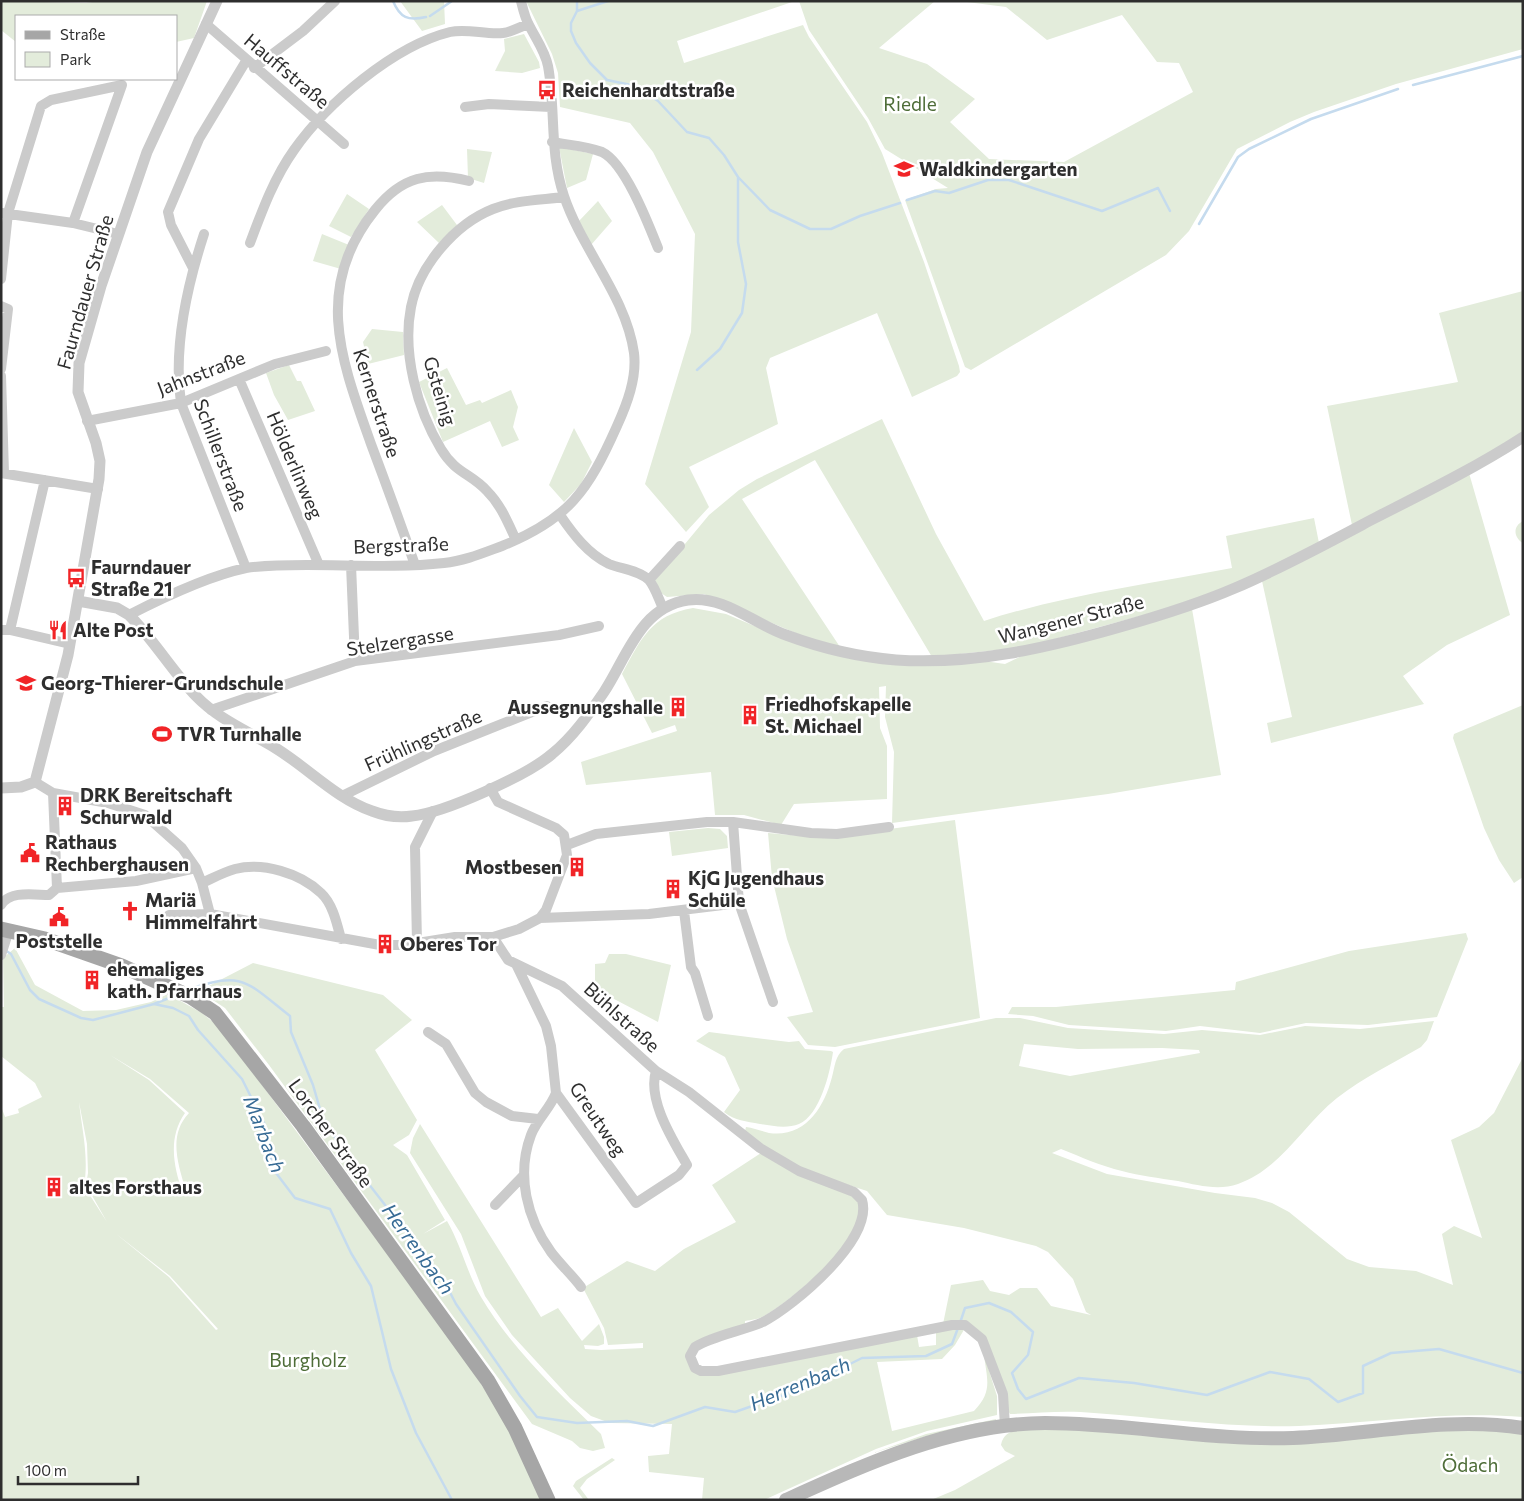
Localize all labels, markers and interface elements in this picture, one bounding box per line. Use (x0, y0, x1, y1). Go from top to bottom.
legend (15, 15, 178, 80)
text: Straße (60, 25, 106, 43)
street label: Hauffstraße (240, 28, 335, 113)
text: Park (60, 50, 91, 68)
place label: Reichenhardtstraße (562, 78, 735, 101)
bus stop icon: Reichenhardtstraße (536, 79, 558, 101)
park label: Riedle (883, 92, 937, 115)
place label: Waldkindergarten (919, 157, 1077, 180)
school or university icon: Waldkindergarten (893, 158, 915, 180)
street label: Faurndauer Straße (51, 212, 118, 372)
street label: Jahnstraße (154, 345, 248, 400)
street label: Kernerstraße (349, 345, 406, 460)
street label: Gsteinig (419, 353, 462, 428)
street label: Schillerstraße (189, 395, 253, 514)
street label: Hölderlinweg (262, 408, 328, 522)
street label: Bergstraße (353, 531, 449, 558)
place label: Faurndauer Straße 21 (91, 555, 191, 600)
bus stop icon: Faurndauer Straße 21 (65, 567, 87, 589)
street label: Wangener Straße (996, 589, 1146, 648)
place label: Alte Post (73, 618, 153, 641)
restaurant icon: Alte Post (47, 619, 69, 641)
street label: Stelzergasse (345, 621, 455, 660)
place label: Georg-Thierer-Grundschule (41, 671, 283, 694)
school or university icon: Georg-Thierer-Grundschule (15, 672, 37, 694)
place label: Friedhofskapelle St. Michael (765, 692, 911, 737)
place label: Aussegnungshalle (507, 695, 663, 718)
building icon: Aussegnungshalle (667, 696, 689, 718)
street label: Frühlingstraße (361, 703, 485, 776)
building icon: Friedhofskapelle St. Michael (739, 704, 761, 726)
place label: TVR Turnhalle (177, 722, 302, 745)
sports icon: TVR Turnhalle (151, 723, 173, 745)
place label: DRK Bereitschaft Schurwald (80, 783, 232, 828)
building icon: DRK Bereitschaft Schurwald (54, 795, 76, 817)
place label: Rathaus Rechberghausen (45, 830, 189, 875)
public building icon: Rathaus Rechberghausen (19, 842, 41, 864)
place label: Mostbesen (465, 855, 562, 878)
building icon: Mostbesen (566, 856, 588, 878)
place label: KjG Jugendhaus Schüle (688, 866, 824, 911)
building icon: KjG Jugendhaus Schüle (662, 878, 684, 900)
place label: Mariä Himmelfahrt (145, 888, 257, 933)
church icon: Mariä Himmelfahrt (119, 900, 141, 922)
public building icon: Poststelle (48, 906, 70, 928)
place label: Poststelle (15, 929, 103, 952)
place label: Oberes Tor (400, 932, 497, 955)
building icon: Oberes Tor (374, 933, 396, 955)
place label: ehemaliges kath. Pfarrhaus (107, 957, 242, 1002)
building icon: ehemaliges kath. Pfarrhaus (81, 969, 103, 991)
street label: Bühlstraße (580, 977, 665, 1057)
street label: Lorcher Straße (284, 1074, 379, 1192)
street label: Greutweg (565, 1077, 632, 1160)
water label: Marbach (239, 1092, 291, 1176)
place label: altes Forsthaus (69, 1175, 202, 1198)
building icon: altes Forsthaus (43, 1176, 65, 1198)
water label: Herrenbach (378, 1198, 460, 1299)
park label: Burgholz (269, 1348, 347, 1371)
water label: Herrenbach (746, 1351, 853, 1415)
park label: Ödach (1442, 1453, 1498, 1476)
scale bar (18, 1454, 138, 1486)
text: 100 m (25, 1461, 67, 1479)

